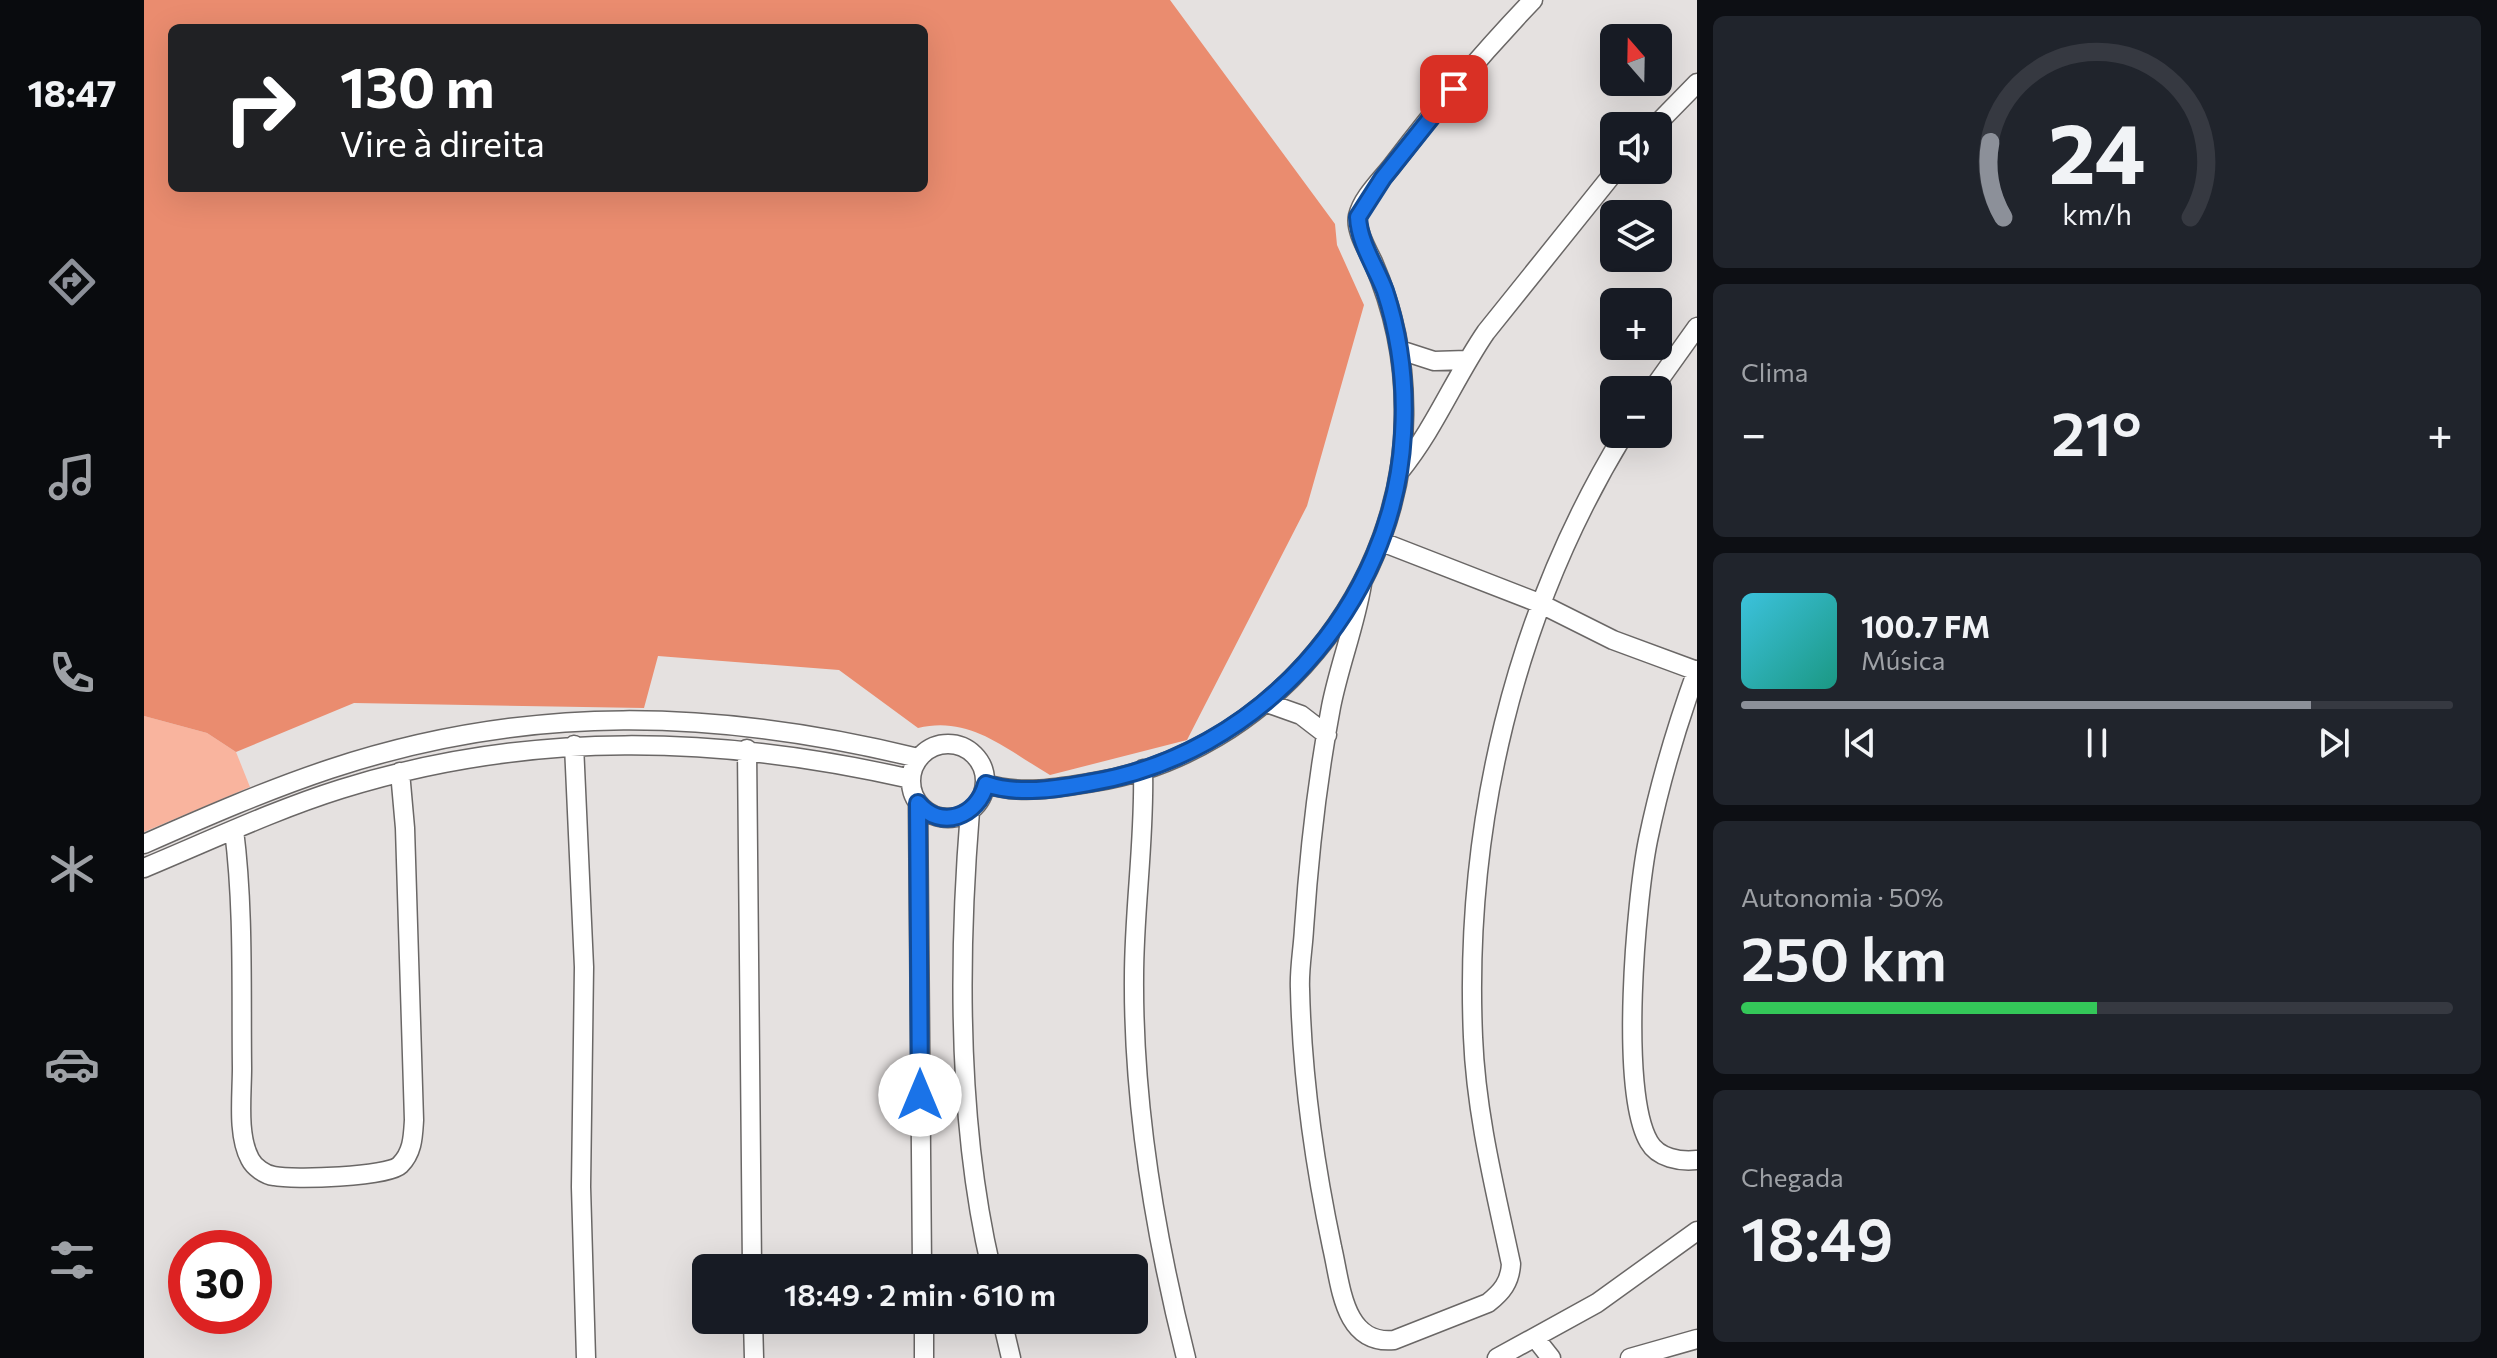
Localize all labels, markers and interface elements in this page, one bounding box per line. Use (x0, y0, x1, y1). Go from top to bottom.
north arrow (1600, 24, 1672, 96)
map controls (1600, 24, 1672, 448)
text: 130 m (340, 51, 495, 120)
pin (1420, 55, 1488, 123)
icon: right (208, 56, 312, 160)
icon: arrive (1432, 67, 1476, 111)
text: 18:47 (27, 70, 117, 114)
text: 24 (2048, 99, 2146, 201)
button: sound (1600, 112, 1672, 184)
text: Vire à direita (340, 120, 545, 164)
text: km/h (2062, 196, 2132, 231)
button: layers (1600, 200, 1672, 272)
icon: directions (44, 254, 100, 310)
button: + (1600, 288, 1672, 360)
text: Clima (1741, 356, 1808, 387)
button: − (1600, 376, 1672, 448)
text: 21° (2051, 395, 2142, 468)
text: − (1741, 405, 1766, 459)
text: + (2427, 405, 2453, 459)
icon: music (44, 449, 100, 505)
text: 100.7 FM (1861, 607, 1990, 644)
text: Música (1861, 644, 1945, 675)
icon: phone (44, 645, 100, 701)
icon: previous (1838, 721, 1882, 765)
icon: pause (2075, 721, 2119, 765)
icon: next (2312, 721, 2356, 765)
icon: climate (44, 841, 100, 897)
text: Autonomia · 50% (1741, 881, 1944, 912)
text: 250 km (1741, 920, 1947, 993)
icon: car (44, 1036, 100, 1092)
position arrow (878, 1053, 962, 1137)
text: Chegada (1741, 1161, 1844, 1192)
text: 18:49 (1741, 1200, 1893, 1273)
speed limit sign: 30 (168, 1230, 272, 1334)
icon: filters (44, 1232, 100, 1288)
text: 18:49 · 2 min · 610 m (784, 1275, 1056, 1312)

